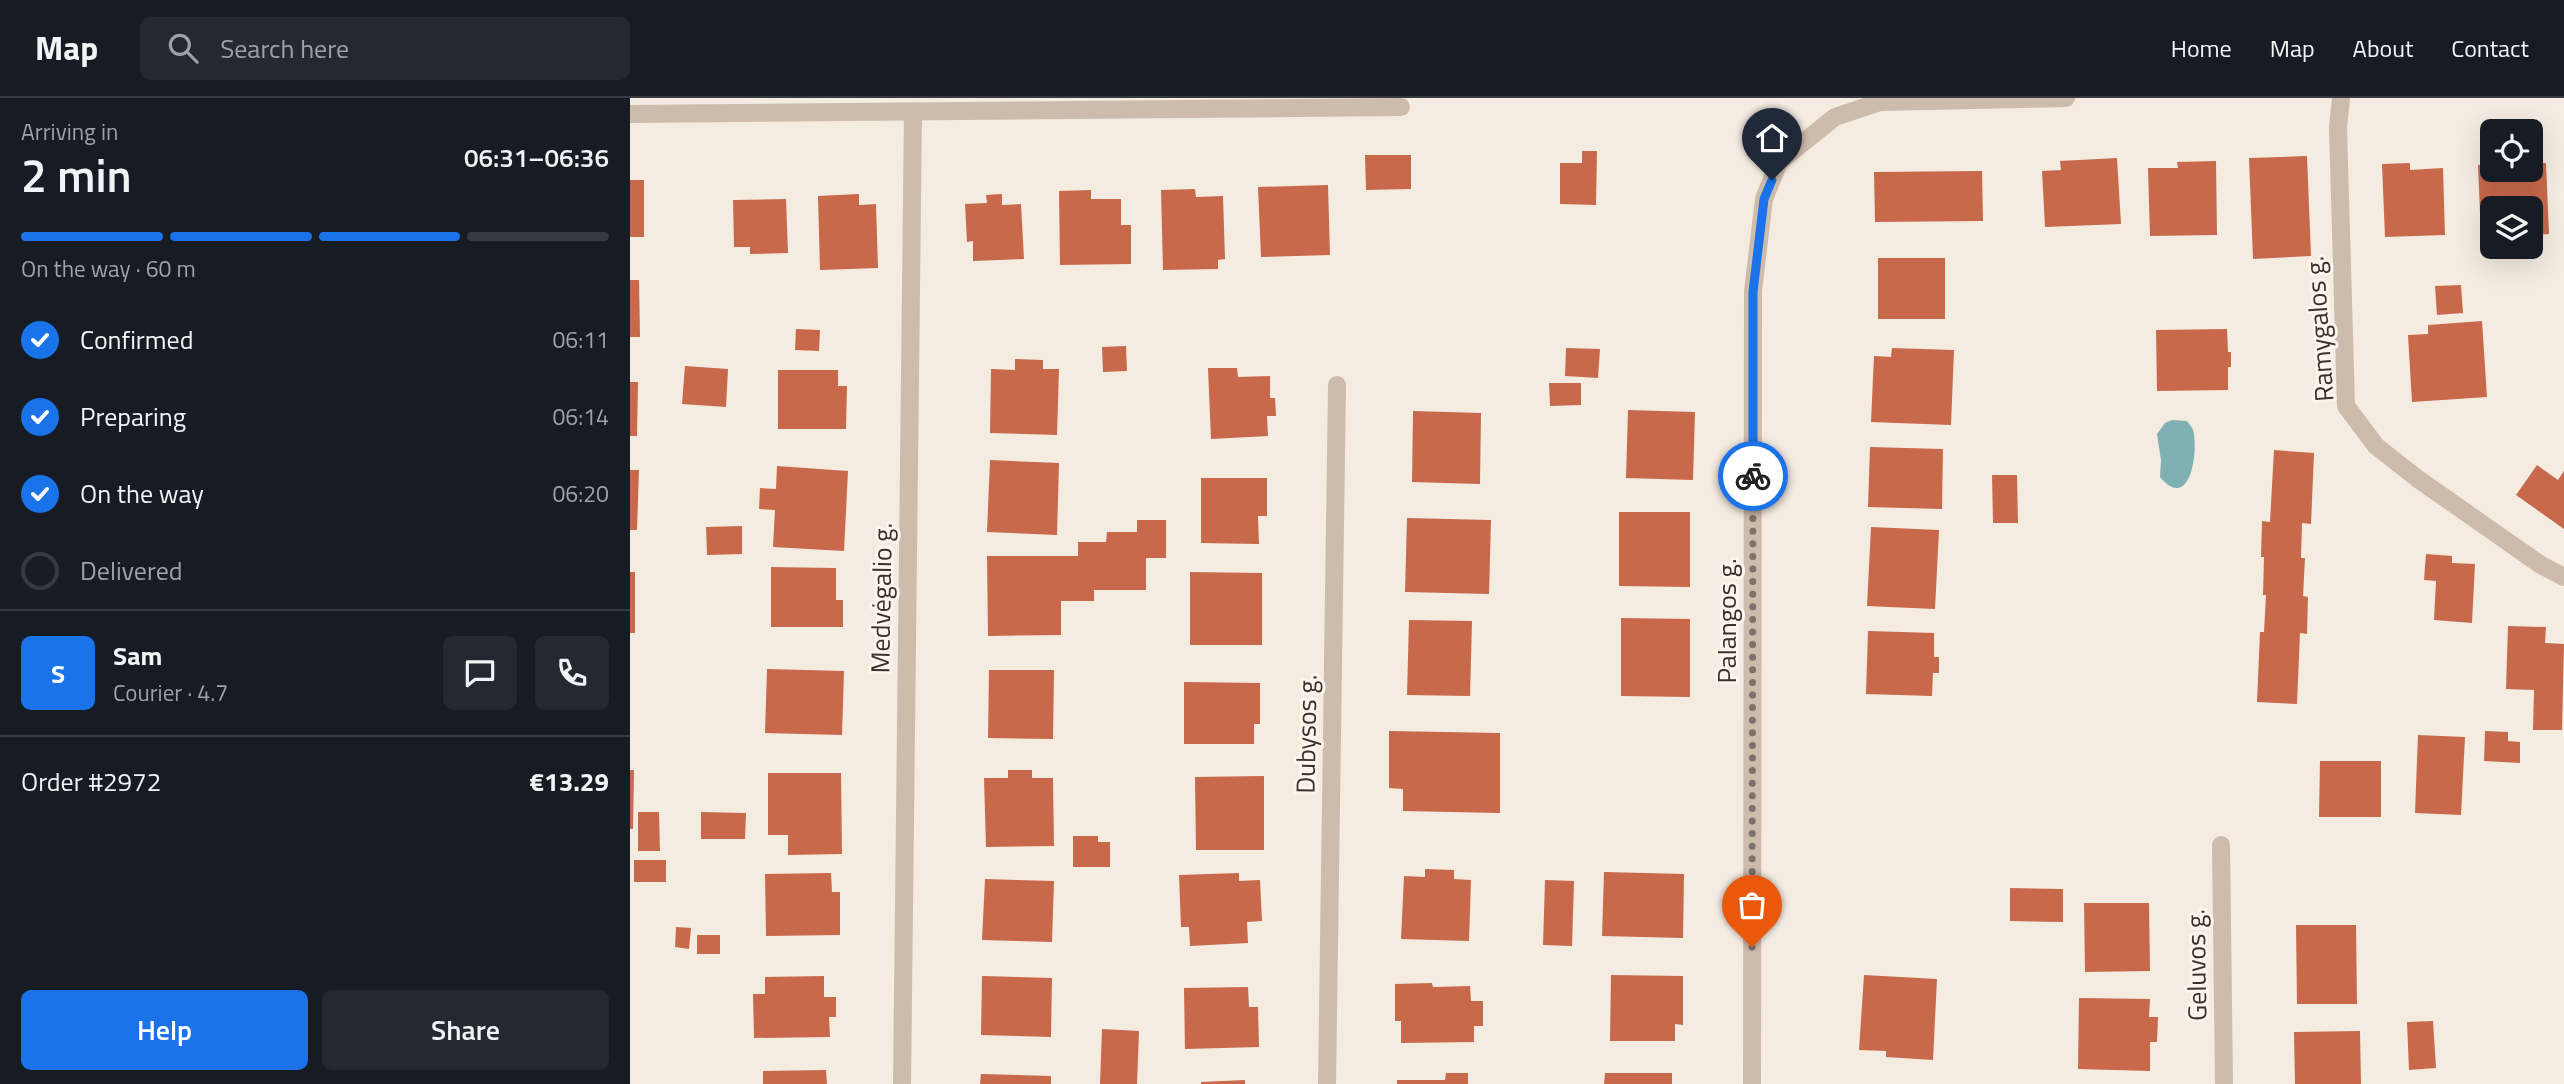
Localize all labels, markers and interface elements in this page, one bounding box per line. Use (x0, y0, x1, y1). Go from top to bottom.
search box (140, 17, 630, 80)
text: Map (35, 23, 98, 73)
icon: search (164, 29, 202, 67)
text: Search here (220, 29, 349, 68)
text: Home (2171, 30, 2232, 66)
text: Map (2270, 30, 2315, 66)
text: About (2353, 30, 2413, 66)
text: Contact (2451, 30, 2529, 66)
pin (1742, 108, 1802, 180)
text: Arriving in (21, 114, 118, 149)
icon: home (1753, 119, 1791, 157)
map controls (2480, 119, 2543, 259)
button: locate (2480, 119, 2543, 182)
text: 06:31–06:36 (464, 138, 609, 177)
text: 2 min (21, 140, 132, 210)
button: layers (2480, 196, 2543, 259)
text: On the way · 60 m (21, 251, 196, 286)
street label: Ramygalos g. (2294, 255, 2344, 403)
text: Confirmed (80, 320, 194, 359)
icon: check (21, 321, 59, 359)
text: 06:11 (552, 322, 609, 357)
text: Preparing (80, 397, 186, 436)
icon: check (21, 398, 59, 436)
text: 06:14 (552, 399, 609, 434)
courier (1718, 441, 1788, 511)
icon: bike (1734, 457, 1772, 495)
text: On the way (80, 474, 204, 513)
icon: check (21, 475, 59, 513)
text: 06:20 (552, 476, 609, 511)
street label: Medvėgalio g. (860, 522, 902, 674)
text: Delivered (80, 551, 183, 590)
street label: Palangos g. (1707, 558, 1746, 684)
text: Sam (113, 636, 162, 675)
button: chat (443, 636, 517, 710)
button: phone (535, 636, 609, 710)
text: S (51, 654, 65, 693)
street label: Dubysos g. (1285, 674, 1327, 794)
text: Courier · 4.7 (113, 675, 228, 710)
text: Order #2972 (21, 762, 161, 801)
text: €13.29 (530, 762, 609, 801)
pin (1722, 875, 1782, 947)
icon: bag (1733, 886, 1771, 924)
street label: Geluvos g. (2176, 909, 2216, 1021)
button: Help (21, 990, 308, 1070)
button: Share (322, 990, 609, 1070)

